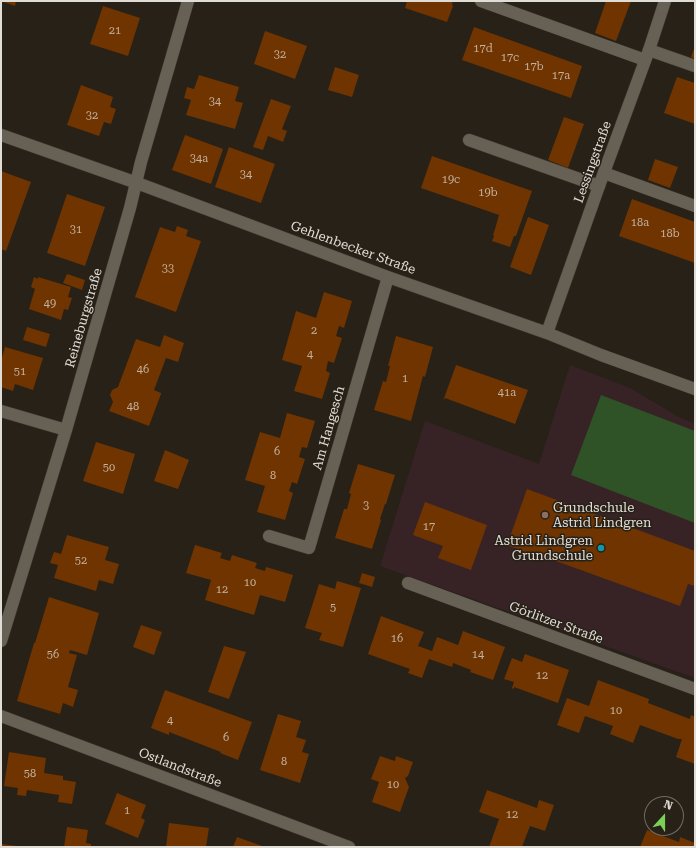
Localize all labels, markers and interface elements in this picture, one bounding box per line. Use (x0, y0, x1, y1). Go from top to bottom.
house number: 21 (109, 24, 121, 38)
house number: 17d (473, 42, 493, 56)
house number: 32 (274, 48, 286, 62)
house number: 17c (501, 51, 519, 65)
house number: 17b (524, 60, 544, 74)
house number: 17a (552, 69, 570, 83)
house number: 34 (209, 95, 221, 109)
house number: 32 (86, 109, 98, 123)
street label: Lessingstraße (571, 119, 615, 205)
house number: 34a (190, 152, 208, 166)
house number: 34 (240, 168, 252, 182)
house number: 19c (442, 173, 460, 187)
house number: 19b (478, 186, 498, 200)
house number: 18a (631, 216, 649, 230)
street label: Gehlenbecker Straße (288, 218, 418, 278)
house number: 31 (70, 223, 82, 237)
house number: 18b (660, 227, 680, 241)
house number: 33 (162, 262, 174, 276)
street label: Reineburgstraße (62, 266, 106, 370)
house number: 49 (44, 297, 56, 311)
house number: 2 (311, 324, 317, 338)
house number: 4 (307, 348, 313, 362)
house number: 46 (137, 363, 149, 377)
house number: 51 (14, 365, 26, 379)
house number: 1 (402, 372, 408, 386)
street label: Am Hangesch (310, 384, 348, 472)
house number: 41a (498, 386, 516, 400)
house number: 48 (127, 400, 139, 414)
house number: 6 (274, 445, 280, 459)
house number: 50 (103, 461, 115, 475)
house number: 8 (270, 469, 276, 483)
house number: 3 (363, 499, 369, 513)
place label: Grundschule Astrid Lindgren (553, 500, 651, 531)
marker: Grundschule Astrid Lindgren (540, 510, 550, 520)
house number: 17 (423, 520, 435, 534)
place label: Astrid Lindgren Grundschule (495, 533, 593, 564)
marker: Astrid Lindgren Grundschule (596, 543, 606, 553)
house number: 52 (75, 554, 87, 568)
house number: 10 (244, 576, 256, 590)
house number: 12 (216, 583, 228, 597)
street label: Görlitzer Straße (507, 599, 605, 647)
house number: 5 (330, 601, 336, 615)
house number: 16 (391, 632, 403, 646)
house number: 56 (47, 648, 59, 662)
house number: 14 (472, 648, 484, 662)
house number: 12 (536, 669, 548, 683)
house number: 10 (610, 704, 622, 718)
house number: 4 (167, 714, 173, 728)
house number: 6 (223, 731, 229, 745)
street label: Ostlandstraße (136, 745, 224, 791)
house number: 8 (281, 755, 287, 769)
house number: 58 (24, 767, 36, 781)
house number: 10 (387, 778, 399, 792)
north arrow (644, 796, 684, 836)
text: N (662, 798, 674, 813)
house number: 1 (124, 804, 130, 818)
house number: 12 (506, 808, 518, 822)

